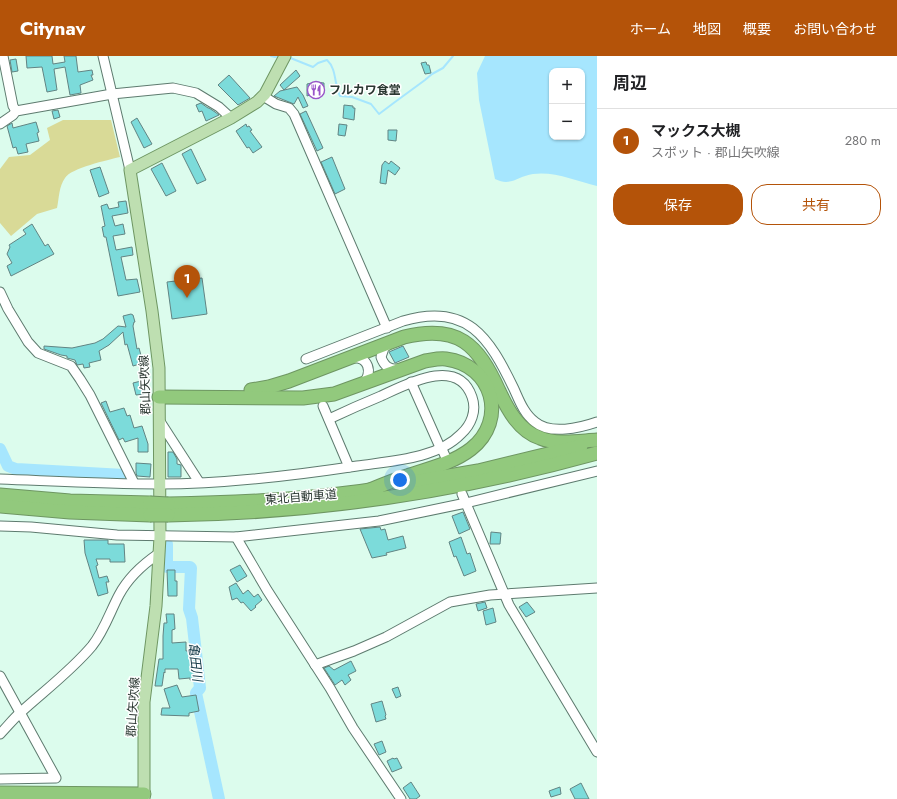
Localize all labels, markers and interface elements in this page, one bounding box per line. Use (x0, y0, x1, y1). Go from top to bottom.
text: Citynav (20, 15, 86, 42)
text: ホーム (629, 19, 671, 39)
text: 地図 (693, 19, 721, 39)
text: 概要 (743, 19, 771, 39)
text: お問い合わせ (793, 19, 877, 39)
map controls (549, 68, 585, 140)
button: + (549, 68, 585, 104)
text: 周辺 (613, 71, 647, 95)
restaurant icon: フルカワ食堂 (306, 80, 326, 100)
place label: フルカワ食堂 (329, 81, 401, 99)
button: − (549, 104, 585, 140)
text: マックス大槻 (651, 120, 741, 142)
text: 1 (623, 131, 629, 150)
text: 280 m (845, 131, 881, 150)
text: スポット · 郡山矢吹線 (651, 143, 780, 162)
button: 保存 (613, 184, 743, 225)
button: 共有 (751, 184, 881, 225)
pin: 1 (174, 265, 200, 298)
street label: 郡山矢吹線 (135, 355, 155, 415)
your location (390, 470, 410, 490)
street label: 東北自動車道 (264, 485, 338, 509)
water label: 亀田川 (184, 642, 208, 685)
street label: 郡山矢吹線 (122, 676, 144, 738)

